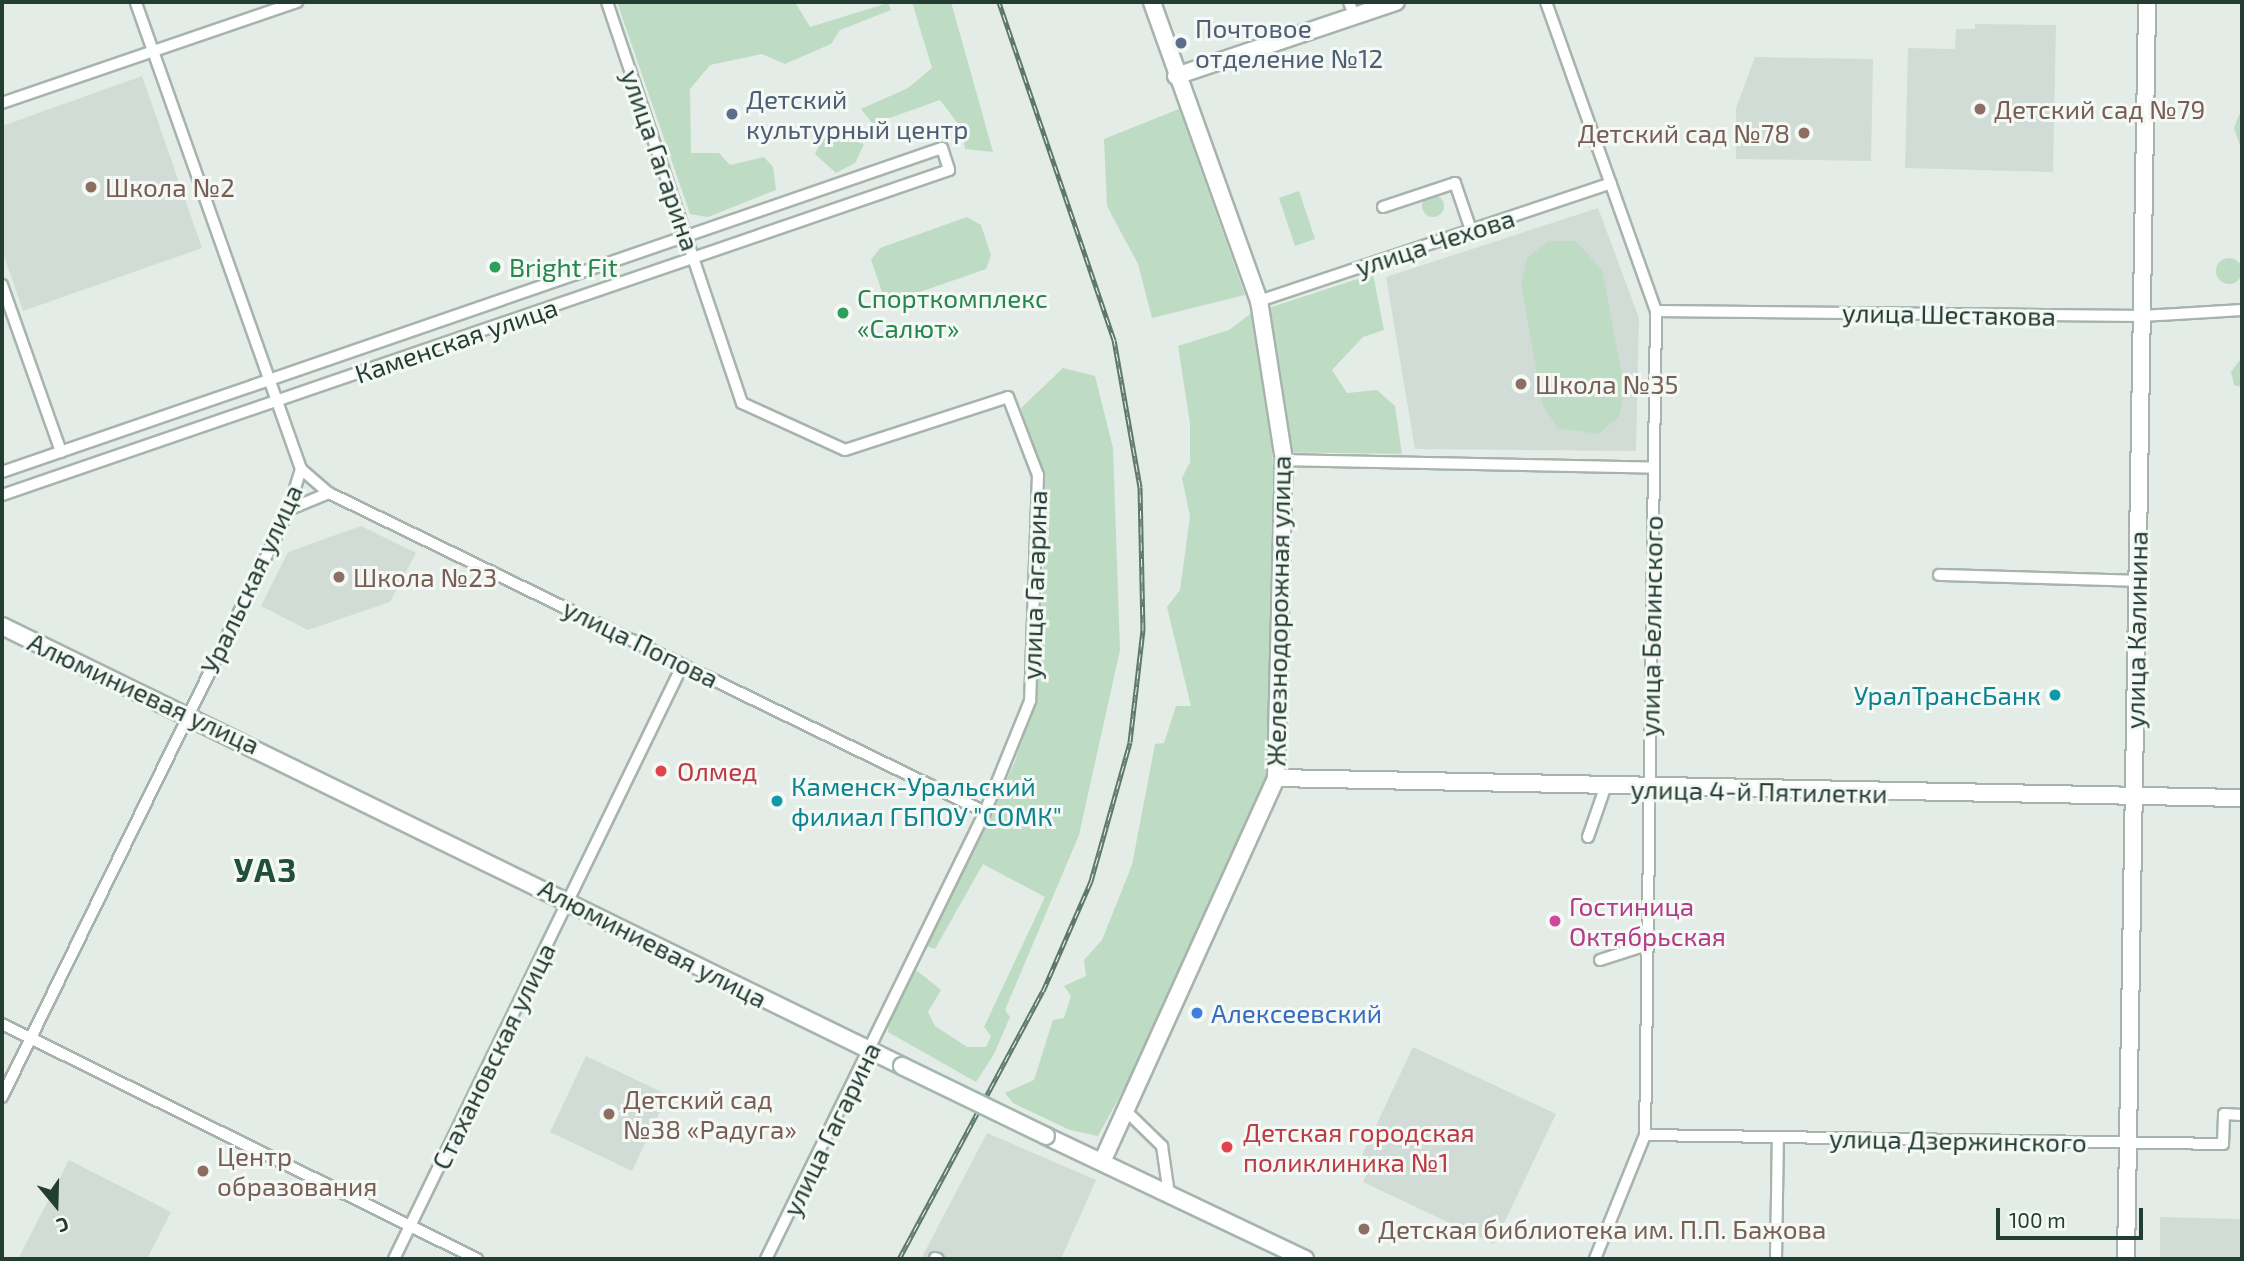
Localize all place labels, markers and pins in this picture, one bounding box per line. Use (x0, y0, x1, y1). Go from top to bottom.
place label: Почтовое отделение №12 (1195, 12, 1383, 74)
marker: Почтовое отделение №12 (1173, 35, 1189, 51)
place label: Детский культурный центр (746, 83, 968, 144)
place label: Детский сад №79 (1994, 93, 2205, 125)
marker: Детский сад №79 (1972, 101, 1988, 117)
marker: Детский культурный центр (724, 106, 740, 122)
place label: Детский сад №78 (1578, 117, 1790, 149)
marker: Детский сад №78 (1796, 125, 1812, 141)
place label: Школа №2 (105, 171, 235, 203)
marker: Школа №2 (83, 179, 99, 195)
place label: Bright Fit (509, 251, 618, 283)
marker: Bright Fit (487, 259, 503, 275)
place label: Спорткомплекс «Салют» (857, 282, 1048, 344)
marker: Спорткомплекс «Салют» (835, 305, 851, 321)
place label: Школа №35 (1535, 368, 1679, 400)
marker: Школа №35 (1513, 376, 1529, 392)
place label: Школа №23 (353, 561, 497, 593)
marker: Школа №23 (331, 569, 347, 585)
place label: УралТрансБанк (1854, 679, 2041, 711)
marker: УралТрансБанк (2047, 687, 2063, 703)
place label: Олмед (677, 755, 757, 787)
marker: Олмед (651, 761, 671, 781)
place label: Каменск-Уральский филиал ГБПОУ "СОМК" (791, 770, 1062, 832)
marker: Каменск-Уральский филиал ГБПОУ "СОМК" (769, 793, 785, 809)
place label: Гостиница Октябрьская (1569, 890, 1726, 951)
marker: Гостиница Октябрьская (1547, 913, 1563, 929)
place label: Алексеевский (1211, 997, 1382, 1029)
marker: Алексеевский (1189, 1005, 1205, 1021)
place label: Детский сад №38 «Радуга» (623, 1083, 797, 1144)
marker: Детский сад №38 «Радуга» (601, 1106, 617, 1122)
place label: Детская городская поликлиника №1 (1243, 1116, 1475, 1178)
marker: Детская городская поликлиника №1 (1217, 1137, 1237, 1157)
place label: Центр образования (217, 1140, 377, 1202)
marker: Центр образования (195, 1163, 211, 1179)
place label: Детская библиотека им. П.П. Бажова (1378, 1213, 1826, 1245)
marker: Детская библиотека им. П.П. Бажова (1356, 1221, 1372, 1237)

